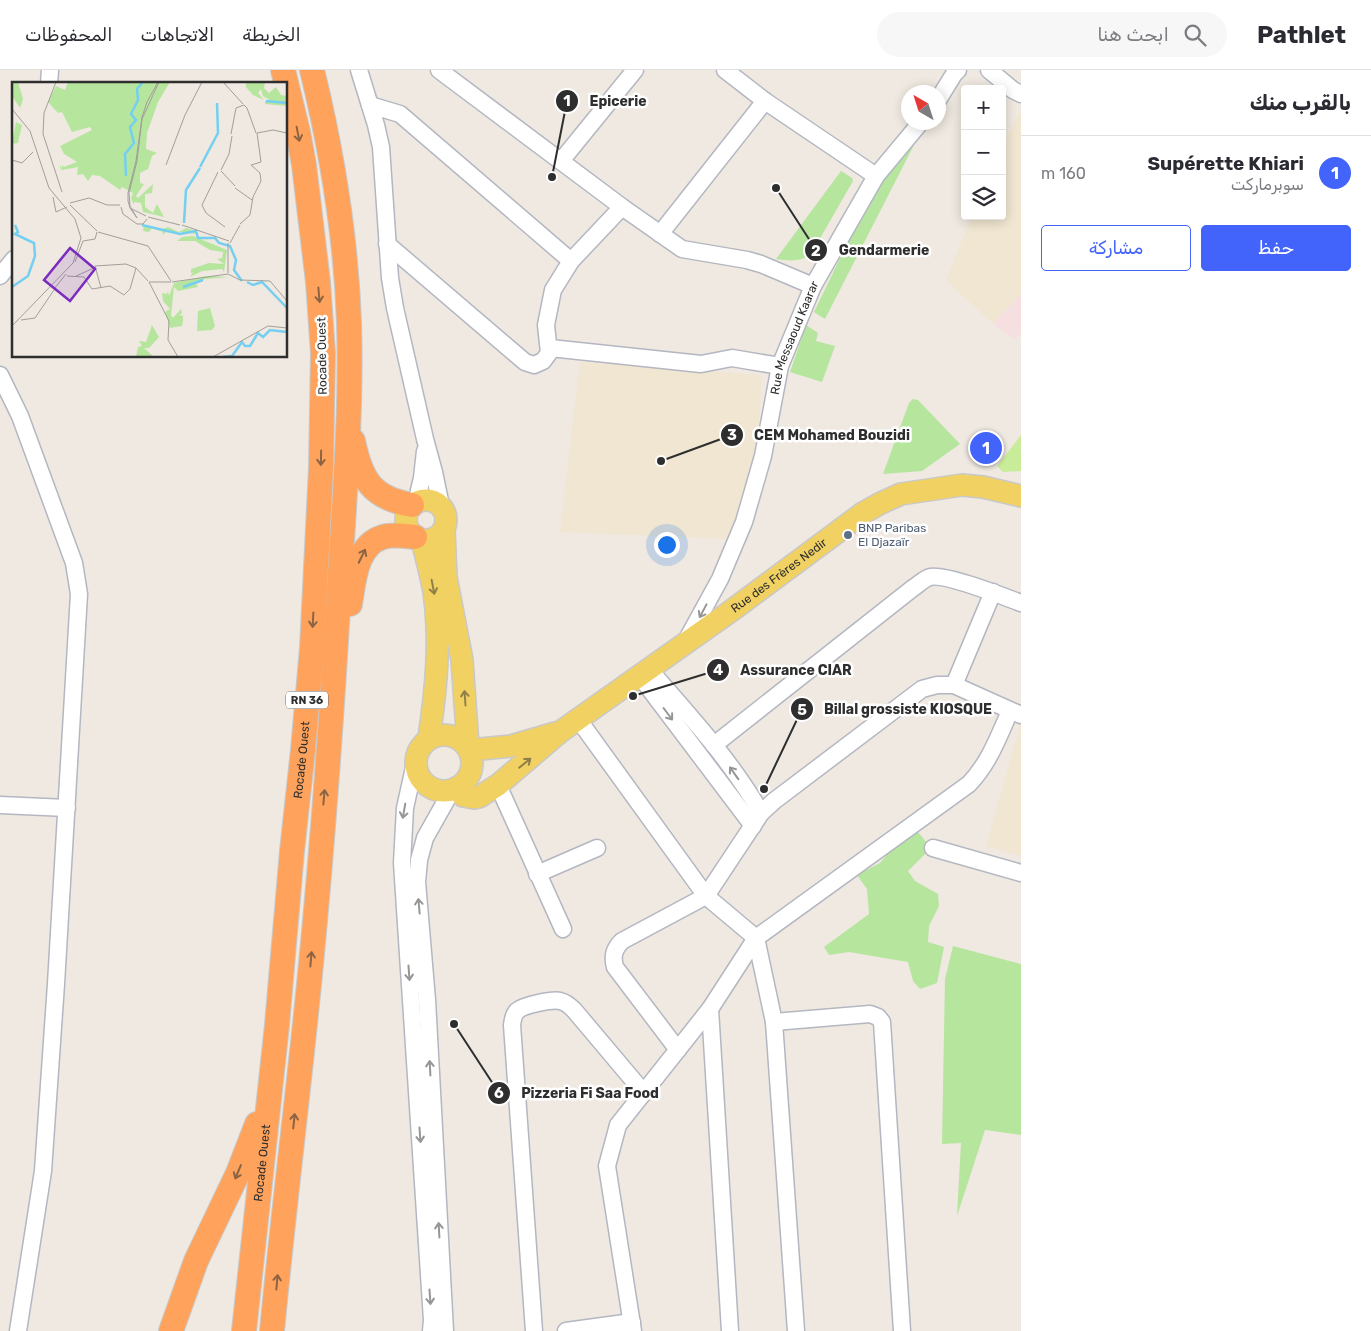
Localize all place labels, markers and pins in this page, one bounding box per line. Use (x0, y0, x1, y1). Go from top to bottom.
callout: Epicerie (555, 86, 657, 115)
callout: Gendarmerie (804, 236, 939, 265)
callout: CEM Mohamed Bouzidi (719, 420, 920, 449)
pin: 1 (970, 429, 1002, 467)
place label: BNP Paribas El Djazaïr (858, 521, 926, 549)
marker: BNP Paribas El Djazaïr (842, 529, 854, 541)
callout: Assurance CIAR (705, 656, 862, 685)
callout: Billal grossiste KIOSQUE (789, 695, 1002, 724)
callout: Pizzeria Fi Saa Food (487, 1078, 669, 1107)

